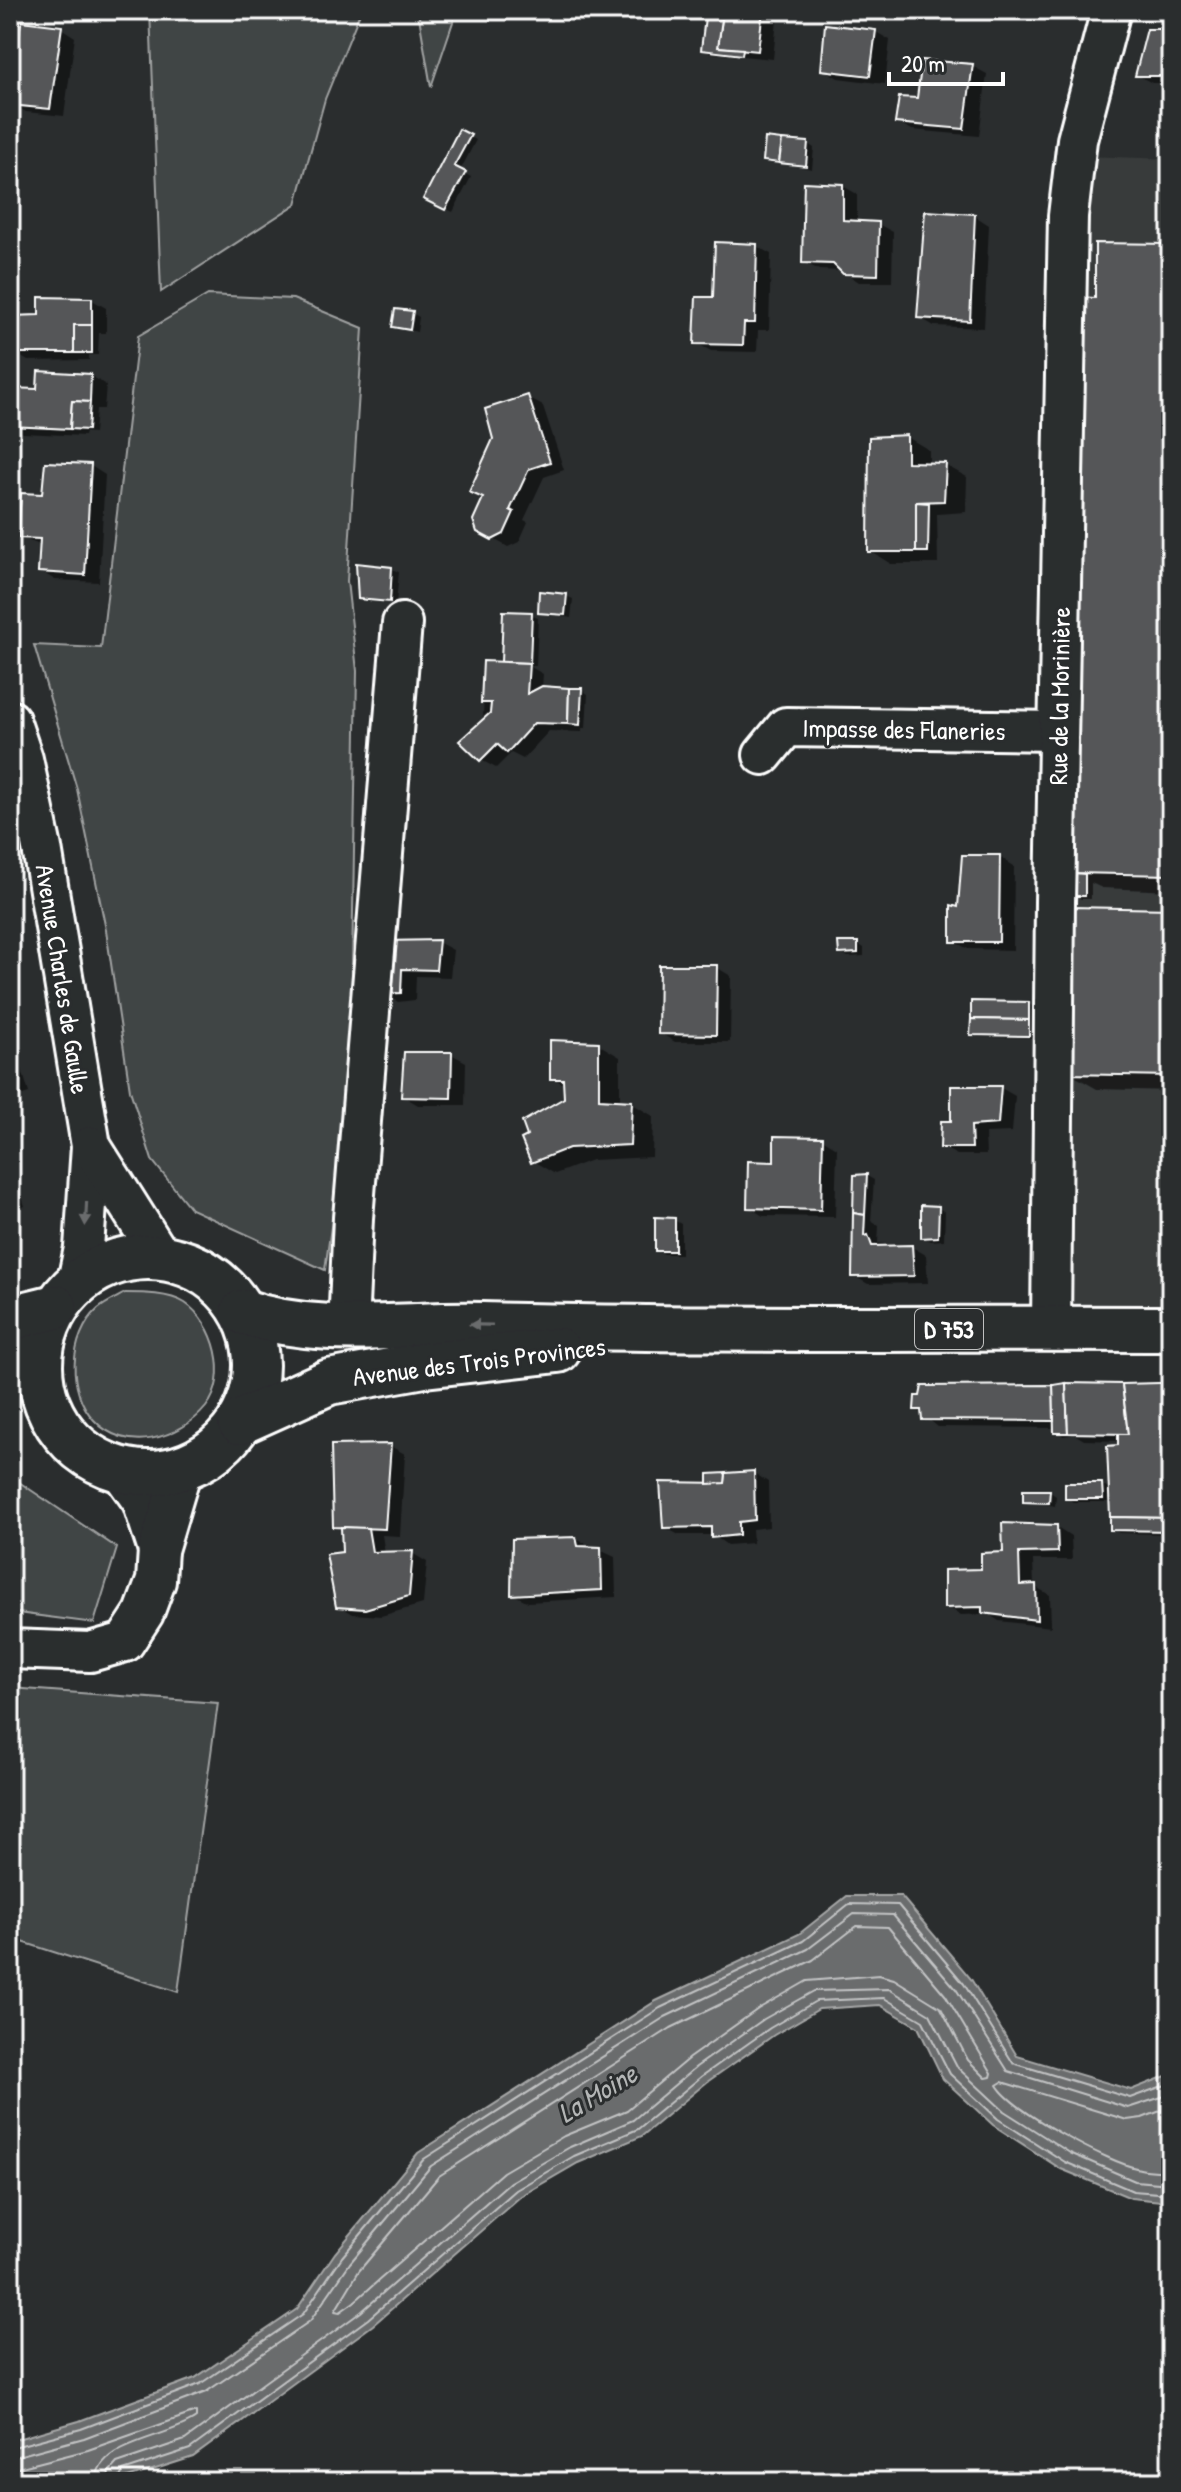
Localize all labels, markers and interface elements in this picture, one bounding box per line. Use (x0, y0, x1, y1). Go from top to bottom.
scale bar (889, 36, 1003, 86)
text: 20 m (901, 47, 945, 79)
street label: Rue de la Morinière (1040, 607, 1078, 785)
street label: Impasse des Flaneries (802, 710, 1006, 748)
street label: Avenue Charles de Gaulle (28, 862, 98, 1096)
one-way arrow (79, 1202, 92, 1227)
road number: D 753 (915, 1309, 983, 1349)
one-way arrow (468, 1319, 493, 1332)
street label: Avenue des Trois Provinces (351, 1328, 607, 1394)
water label: La Moine (550, 2054, 645, 2131)

